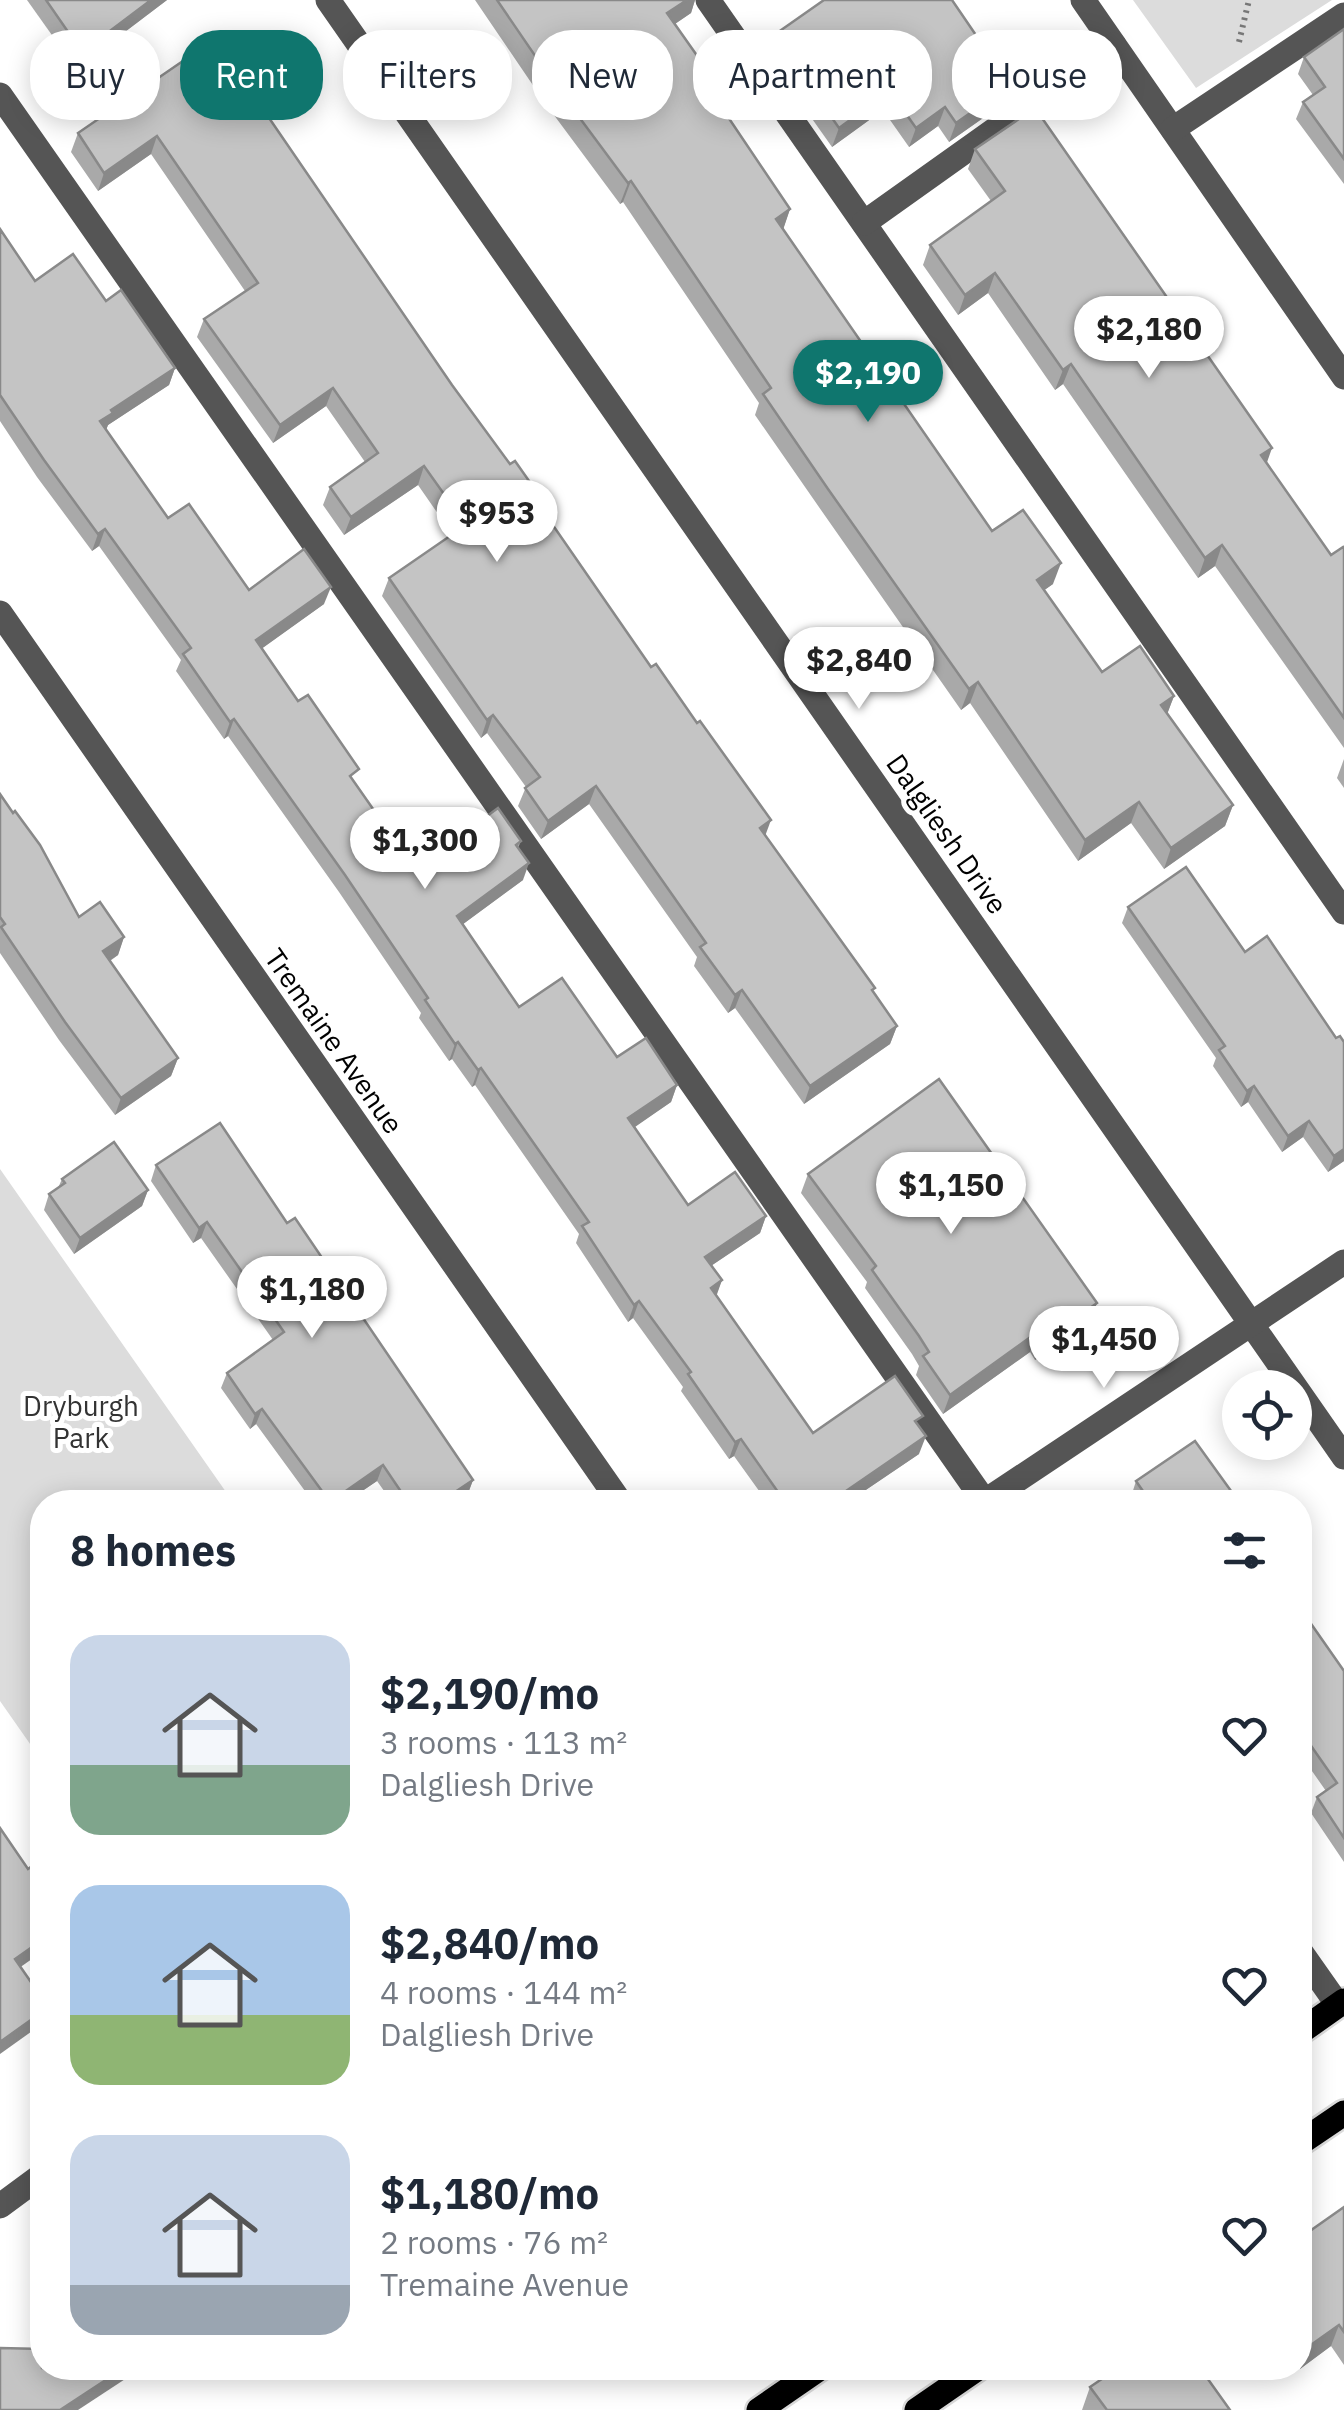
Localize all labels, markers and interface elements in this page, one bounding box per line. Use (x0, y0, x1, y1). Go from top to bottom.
chip: Buy (30, 30, 160, 120)
chip: Rent (180, 30, 323, 120)
chip: Filters (343, 30, 512, 120)
chip: New (532, 30, 673, 120)
chip: Apartment (693, 30, 932, 120)
chip: House (952, 30, 1122, 120)
pin: $2,180 (1068, 296, 1230, 381)
text: $2,180 (1096, 307, 1202, 349)
pin: $2,190 (787, 340, 949, 425)
text: $2,190 (815, 351, 921, 393)
pin: $953 (438, 480, 556, 565)
text: $953 (459, 491, 535, 533)
pin: $2,840 (778, 627, 940, 712)
text: $2,840 (806, 638, 912, 680)
street label: Dalgliesh Drive (879, 746, 1016, 921)
pin: $1,300 (344, 807, 506, 892)
text: $1,300 (372, 818, 478, 860)
street label: Tremaine Avenue (257, 941, 412, 1141)
pin: $1,150 (870, 1152, 1032, 1237)
text: $1,150 (898, 1163, 1004, 1205)
pin: $1,180 (231, 1256, 393, 1341)
text: $1,180 (259, 1267, 365, 1309)
pin: $1,450 (1023, 1306, 1185, 1391)
text: $1,450 (1051, 1317, 1157, 1359)
map controls (1222, 1370, 1312, 1460)
button: locate (1222, 1370, 1312, 1460)
park label: Dryburgh Park (23, 1387, 139, 1456)
text: 8 homes (70, 1523, 236, 1578)
icon: filters (1217, 1523, 1272, 1578)
text: $2,190/mo (380, 1666, 599, 1721)
icon: home (150, 1675, 270, 1795)
icon: heart (1217, 1708, 1272, 1763)
text: 3 rooms · 113 m² (380, 1721, 627, 1763)
text: Dalgliesh Drive (380, 1763, 594, 1805)
text: $2,840/mo (380, 1916, 599, 1971)
icon: home (150, 1925, 270, 2045)
icon: heart (1217, 1958, 1272, 2013)
text: 4 rooms · 144 m² (380, 1971, 627, 2013)
text: Dalgliesh Drive (380, 2013, 594, 2055)
text: $1,180/mo (380, 2166, 599, 2221)
icon: home (150, 2175, 270, 2295)
icon: heart (1217, 2208, 1272, 2263)
text: 2 rooms · 76 m² (380, 2221, 608, 2263)
text: Tremaine Avenue (380, 2263, 629, 2305)

